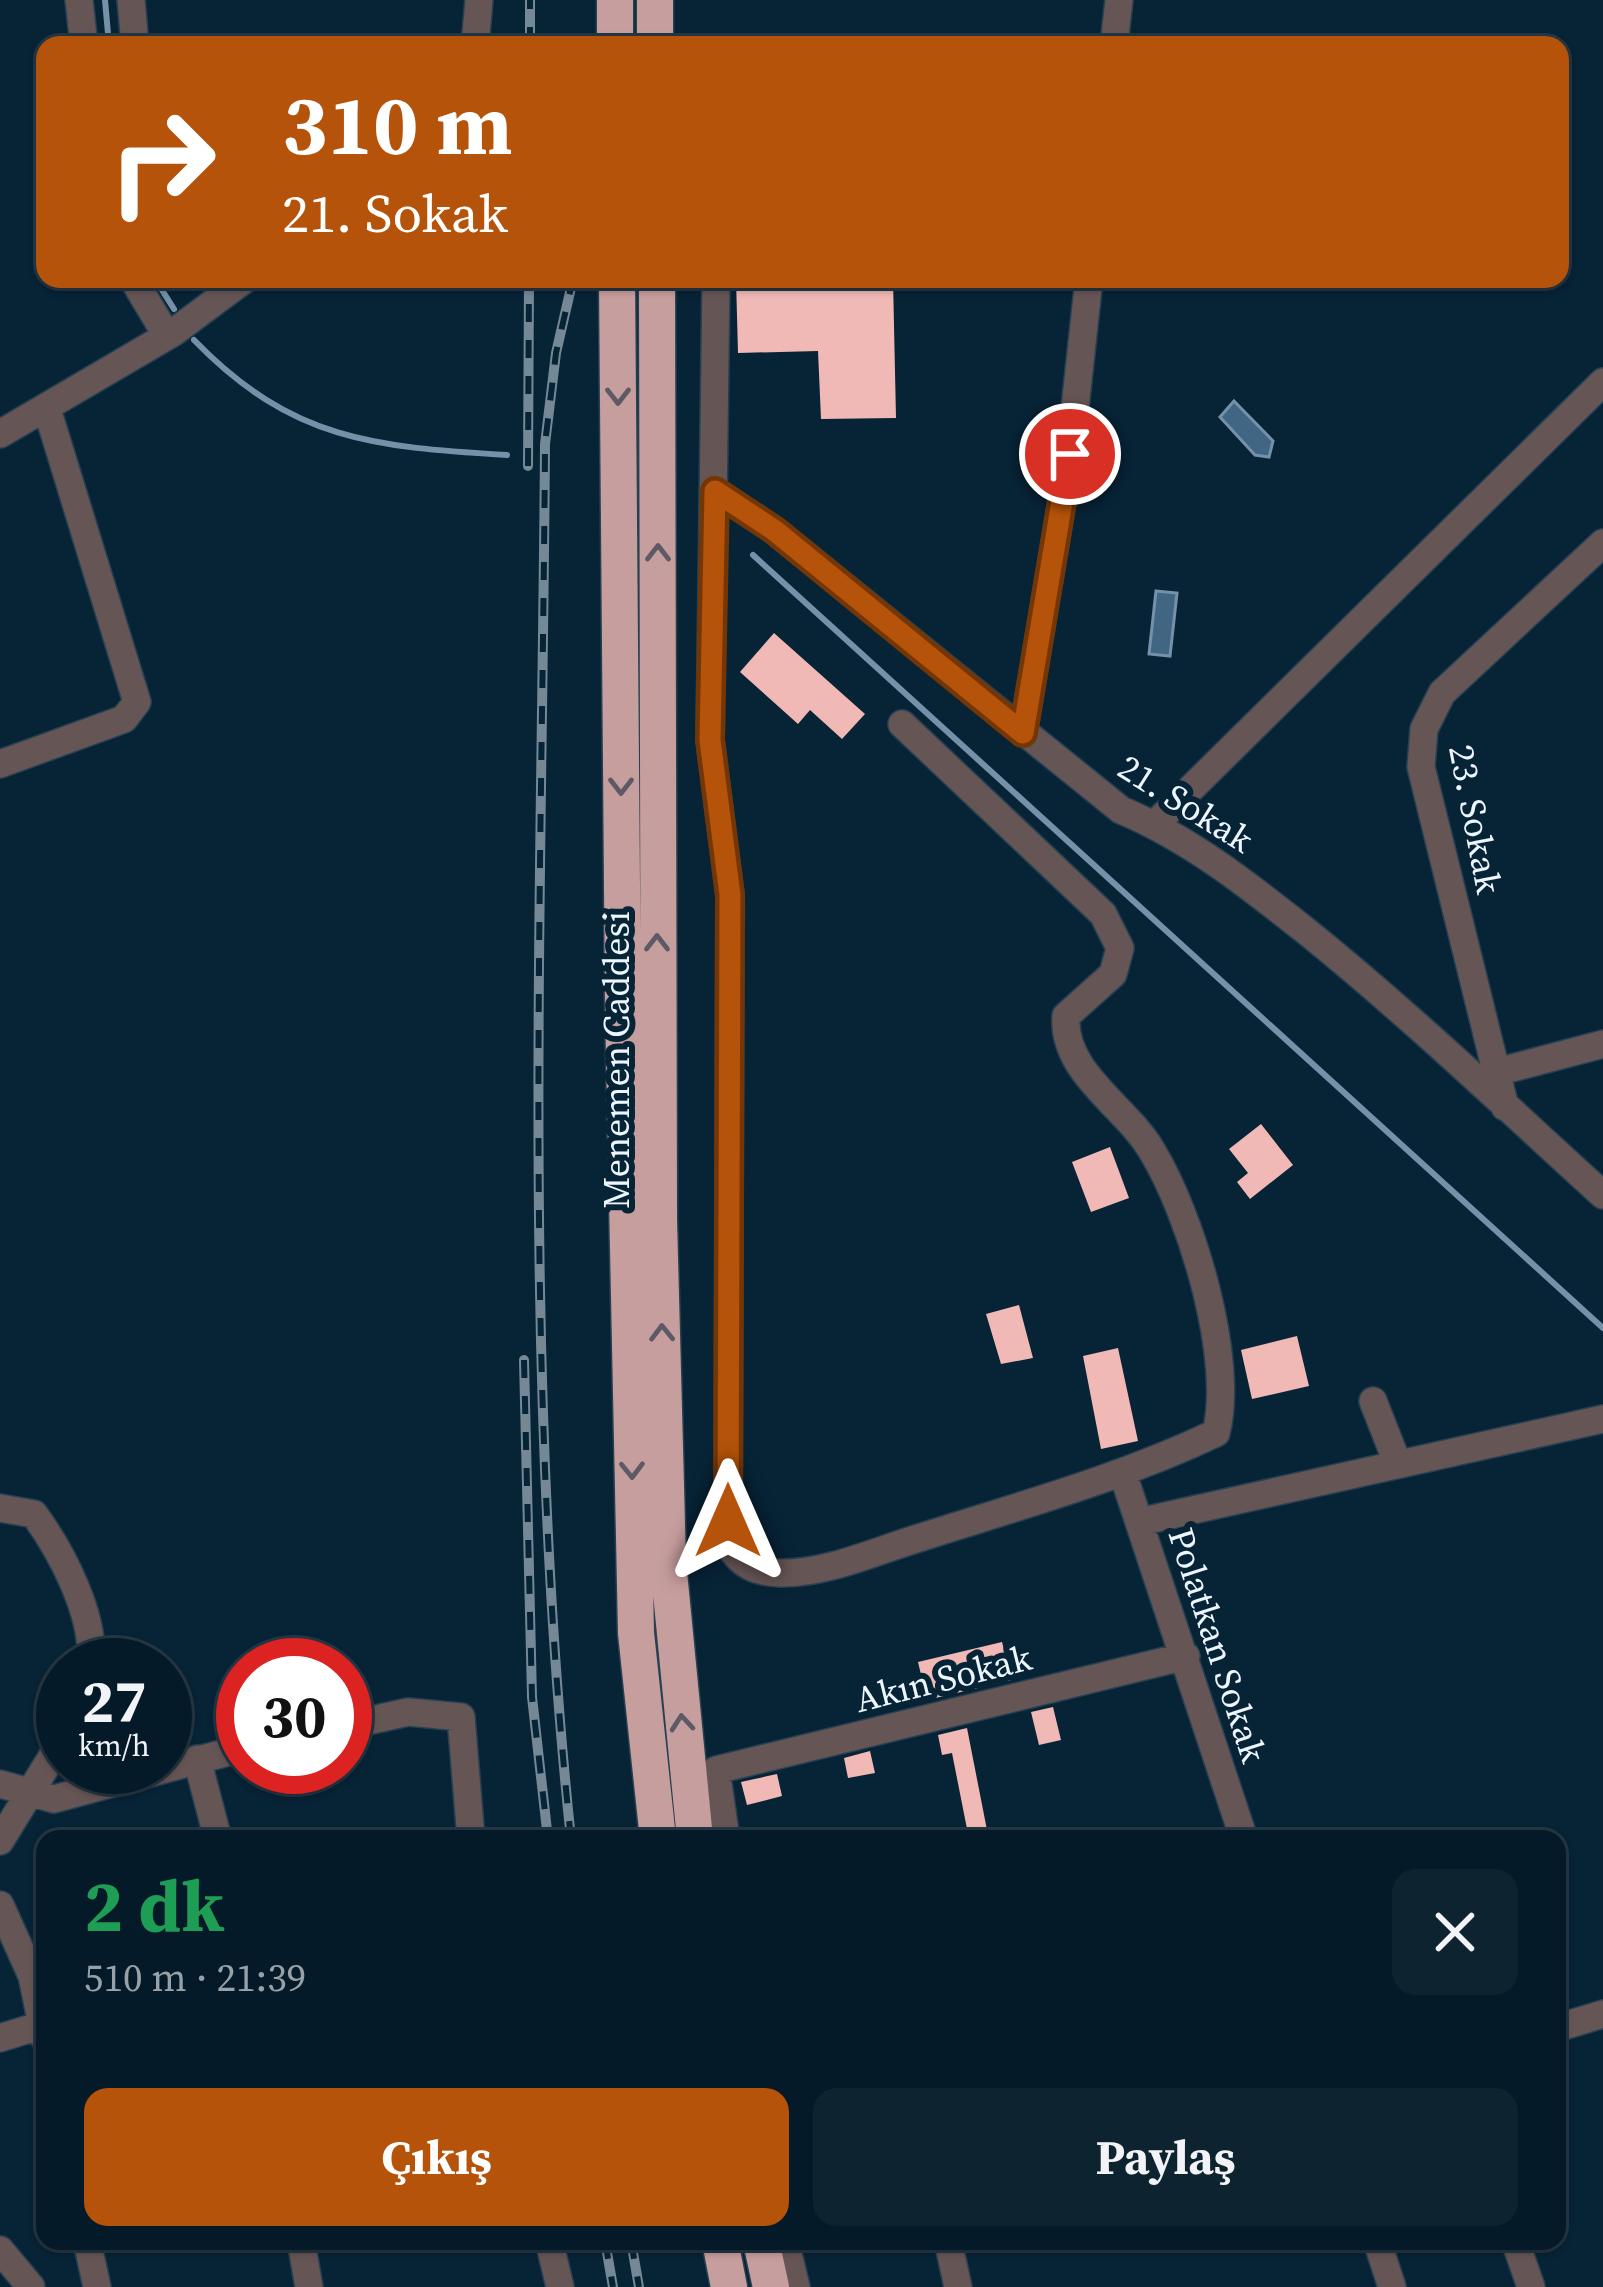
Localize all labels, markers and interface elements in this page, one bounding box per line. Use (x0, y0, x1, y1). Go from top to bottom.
text: 310 m (282, 67, 513, 182)
icon: right (84, 84, 240, 240)
text: 21. Sokak (282, 176, 508, 250)
one-way arrow (605, 388, 631, 406)
pin (1019, 403, 1121, 505)
icon: arrive (1037, 421, 1103, 487)
one-way arrow (645, 543, 671, 561)
street label: 23. Sokak (1437, 740, 1514, 898)
street label: 21. Sokak (1109, 743, 1263, 864)
one-way arrow (608, 778, 634, 796)
street label: Menemen Caddesi (592, 911, 641, 1209)
one-way arrow (644, 933, 670, 951)
one-way arrow (650, 1323, 676, 1342)
position arrow (665, 1458, 791, 1584)
one-way arrow (619, 1461, 645, 1480)
street label: Polatkan Sokak (1157, 1522, 1279, 1769)
street label: Akın Sokak (850, 1633, 1037, 1724)
speed limit sign: 30 (216, 1638, 372, 1794)
text: 27 (81, 1660, 147, 1742)
one-way arrow (670, 1713, 695, 1732)
text: km/h (78, 1725, 150, 1766)
text: 2 dk (84, 1856, 224, 1955)
button: close (1392, 1869, 1518, 1995)
text: 510 m · 21:39 (84, 1951, 306, 2004)
button: Çıkış (84, 2088, 789, 2226)
button: Paylaş (813, 2088, 1518, 2226)

